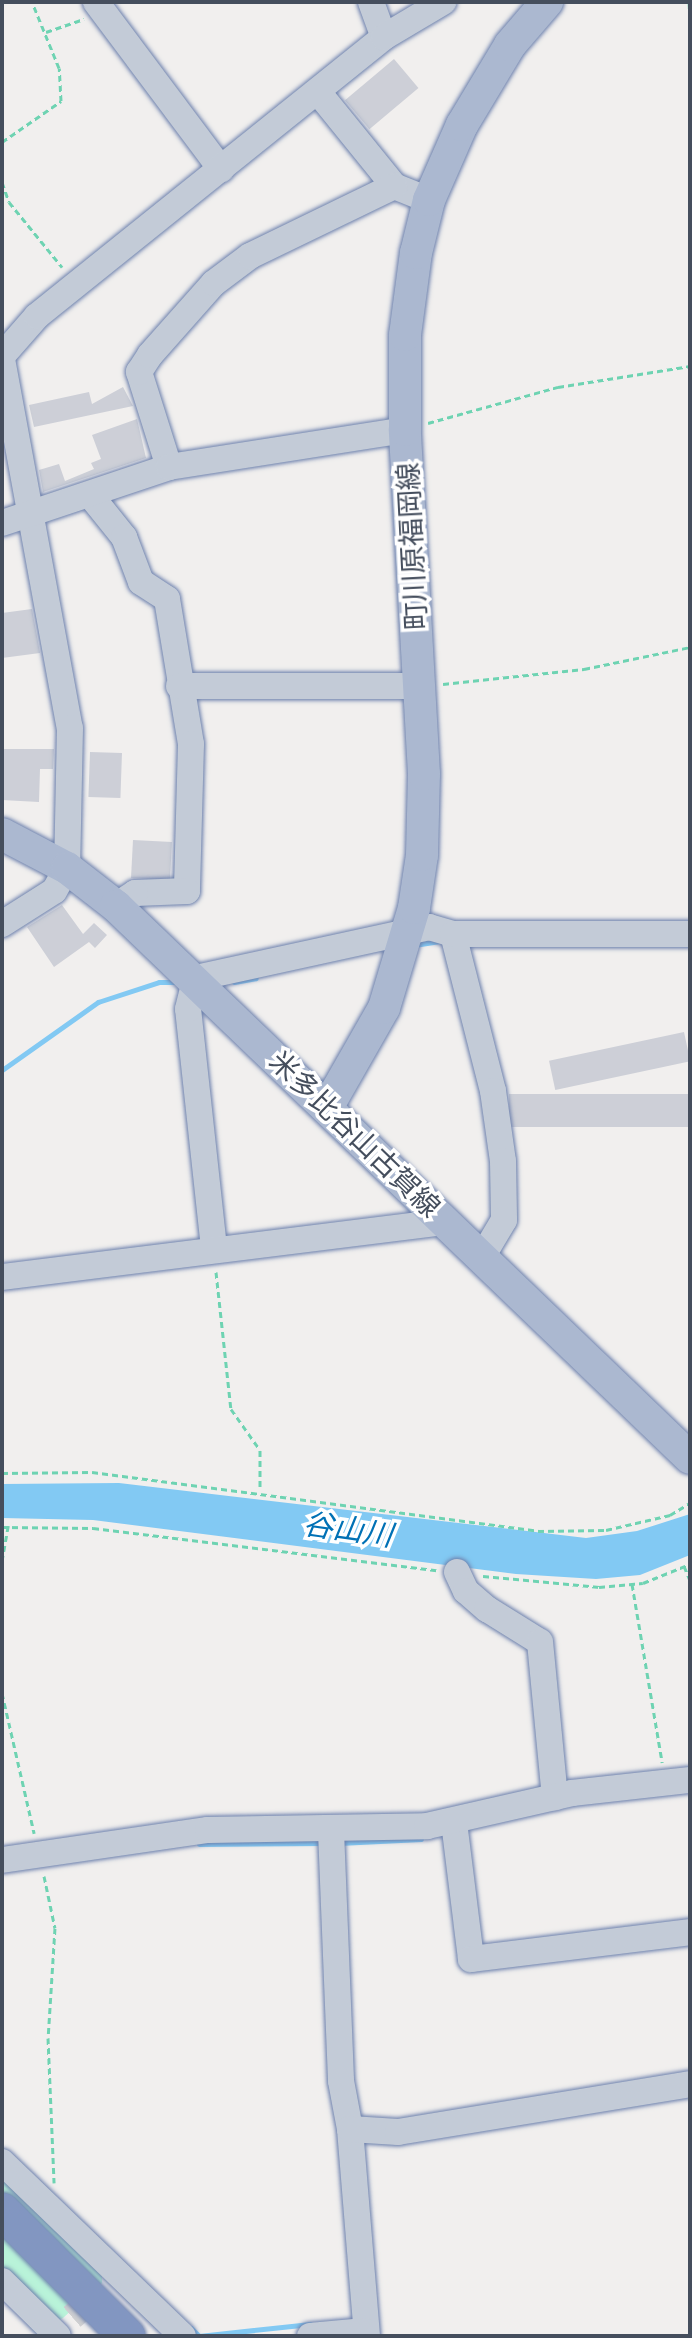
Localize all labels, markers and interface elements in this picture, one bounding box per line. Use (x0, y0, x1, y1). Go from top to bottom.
street label: 町川原福岡線 (391, 461, 433, 631)
street label: 米多比谷山古賀線 (263, 1044, 447, 1224)
water label: 谷山川 (301, 1505, 395, 1553)

